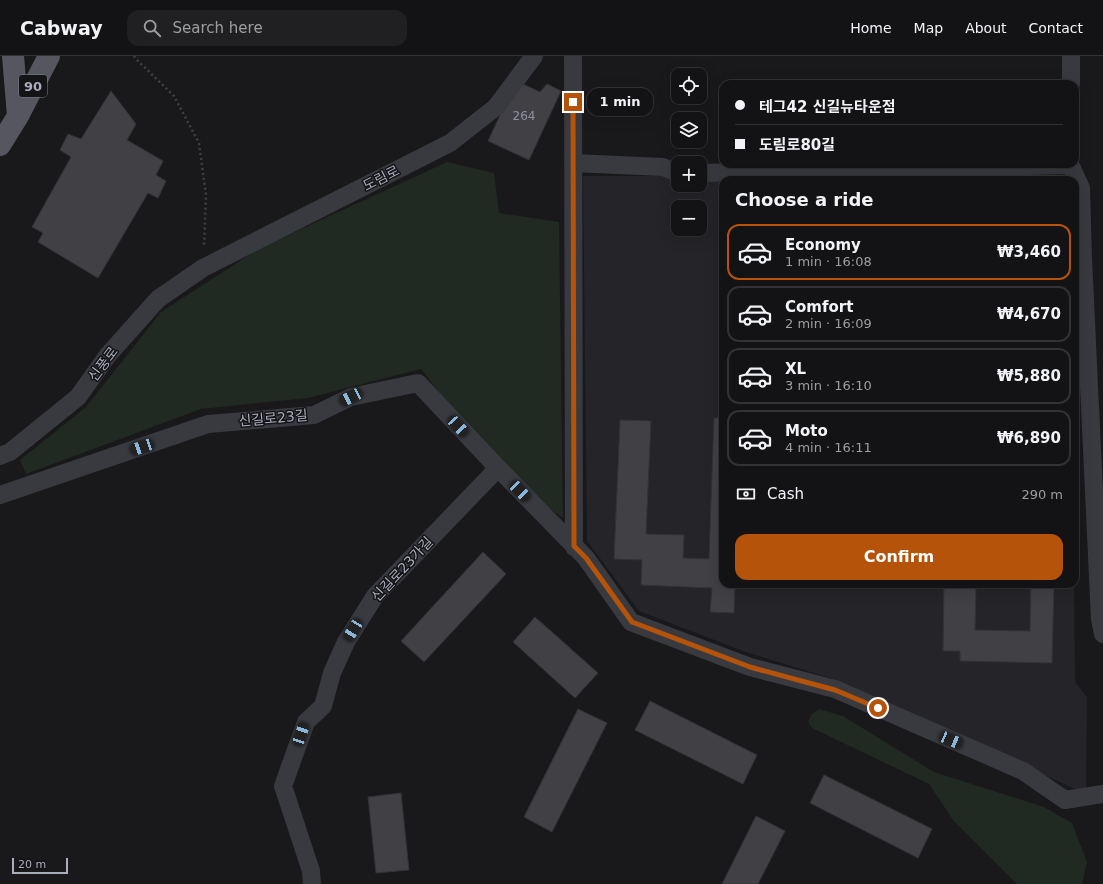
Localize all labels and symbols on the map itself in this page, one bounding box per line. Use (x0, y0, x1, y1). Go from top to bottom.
road number: 90 (19, 75, 47, 97)
callout: 1 min (587, 88, 653, 116)
route end (564, 93, 582, 111)
house number: 264 (513, 109, 535, 123)
street label: 도림로 (360, 162, 402, 194)
street label: 신풍로 (85, 344, 121, 384)
car (338, 386, 364, 408)
street label: 신길로23길 (238, 407, 308, 429)
car (445, 413, 471, 439)
car (129, 437, 155, 457)
car (507, 478, 533, 504)
street label: 신길로23가길 (368, 533, 436, 605)
car (342, 617, 364, 643)
route start (869, 699, 887, 717)
car (291, 721, 311, 747)
car (938, 730, 964, 750)
scale bar (12, 856, 68, 875)

